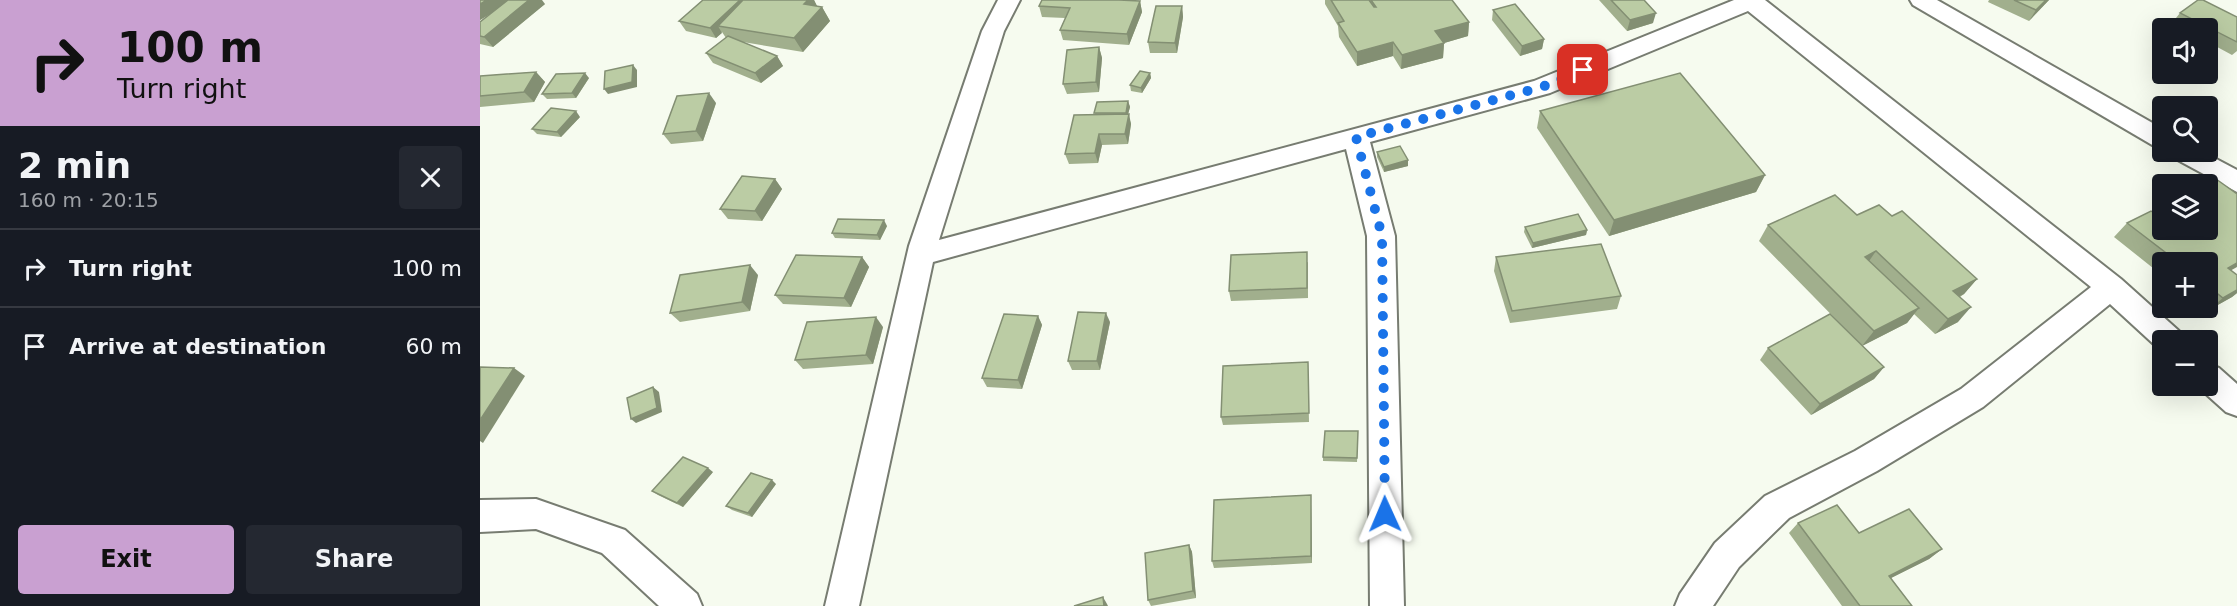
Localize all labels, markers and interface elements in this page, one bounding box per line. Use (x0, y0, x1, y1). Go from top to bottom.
map controls (2152, 18, 2218, 396)
button: sound (2152, 18, 2218, 84)
text: 100 m (117, 23, 263, 72)
icon: right (18, 24, 96, 102)
pin (1557, 44, 1608, 95)
icon: arrive (1566, 53, 1599, 86)
text: Turn right (117, 73, 246, 104)
button: search (2152, 96, 2218, 162)
text: 2 min (18, 145, 131, 186)
button: close (399, 146, 462, 209)
button: layers (2152, 174, 2218, 240)
text: 160 m · 20:15 (18, 188, 159, 212)
icon: right (18, 252, 51, 285)
button: + (2152, 252, 2218, 318)
text: Turn right (69, 256, 192, 281)
text: 100 m (392, 256, 462, 281)
icon: arrive (18, 330, 51, 363)
button: − (2152, 330, 2218, 396)
text: Arrive at destination (69, 334, 326, 359)
text: 60 m (406, 334, 462, 359)
position arrow (1353, 482, 1417, 546)
button: Exit (18, 525, 234, 594)
button: Share (246, 525, 462, 594)

